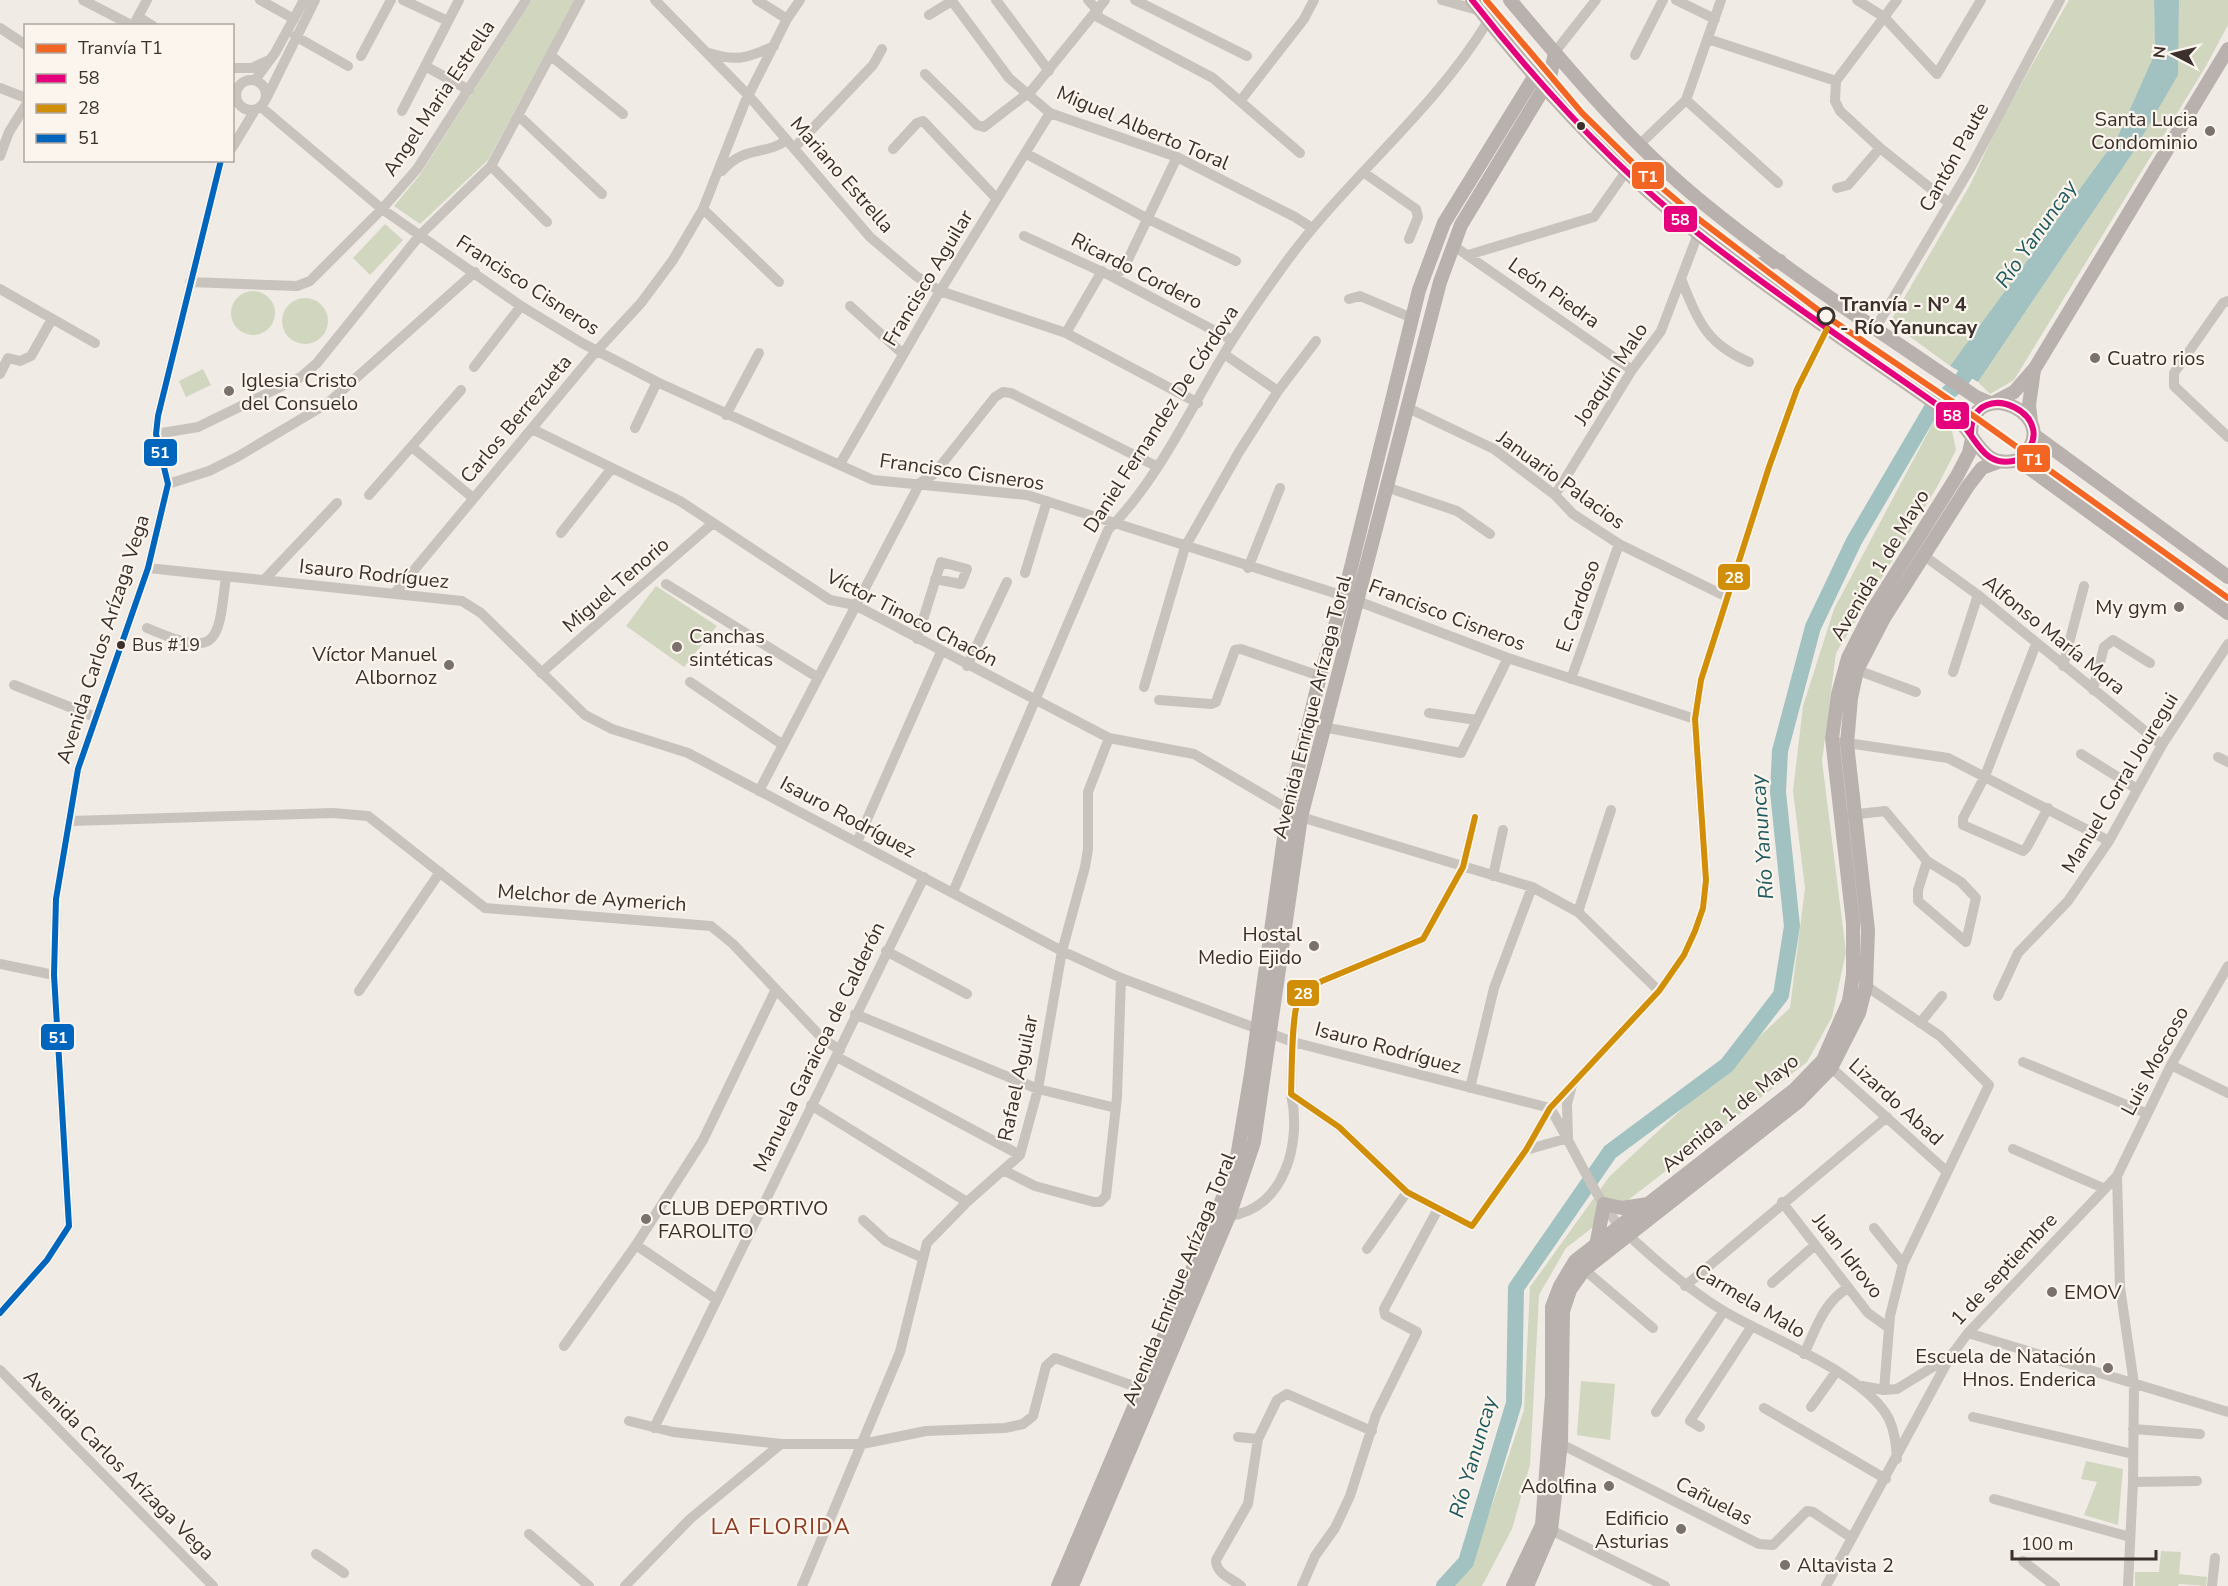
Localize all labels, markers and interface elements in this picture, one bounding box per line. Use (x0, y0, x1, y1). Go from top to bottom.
street label: Angel Maria Estrella (377, 15, 501, 181)
legend (24, 24, 234, 162)
north arrow (2144, 24, 2204, 84)
text: Tranvía T1 (78, 36, 163, 60)
text: N (2148, 45, 2172, 60)
text: 58 (78, 66, 100, 90)
street label: Miguel Alberto Toral (1052, 79, 1234, 177)
text: 28 (78, 96, 100, 120)
street label: Cantón Paute (1913, 97, 1995, 217)
place label: Santa Lucia Condominio (2091, 106, 2198, 156)
street label: Mariano Estrella (784, 111, 900, 239)
unlabelled marker (1575, 120, 1587, 132)
marker: Santa Lucia Condominio (2203, 124, 2217, 138)
text: 51 (78, 126, 100, 150)
line badge: T1 (1631, 161, 1665, 190)
text: T1 (1638, 166, 1658, 188)
water label: Río Yanuncay (1989, 174, 2084, 293)
street label: Francisco Aguilar (877, 205, 979, 351)
line badge: 58 (1663, 205, 1698, 233)
text: 58 (1670, 209, 1690, 231)
street label: Ricardo Cordero (1067, 226, 1207, 316)
street label: Francisco Cisneros (451, 228, 605, 342)
street label: León Piedra (1503, 251, 1605, 335)
place label: Tranvía - Nº 4 - Río Yanuncay (1840, 291, 1978, 341)
street label: Daniel Fernandez De Córdova (1077, 300, 1245, 538)
marker: Tranvía - Nº 4 - Río Yanuncay (1817, 307, 1835, 325)
street label: Joaquín Malo (1567, 318, 1654, 431)
place label: Cuatro rios (2107, 345, 2205, 372)
street label: Carlos Berrezueta (454, 349, 578, 489)
marker: Cuatro rios (2088, 351, 2102, 365)
place label: Iglesia Cristo del Consuelo (241, 367, 358, 417)
marker: Iglesia Cristo del Consuelo (222, 384, 236, 398)
line badge: 58 (1935, 401, 1970, 430)
text: 58 (1942, 405, 1962, 427)
street label: Januario Palacios (1491, 424, 1631, 536)
line badge: 51 (143, 438, 178, 467)
text: 51 (150, 442, 170, 464)
line badge: T1 (2016, 444, 2051, 473)
street label: Francisco Cisneros (878, 447, 1046, 497)
text: T1 (2023, 449, 2043, 471)
street label: Avenida 1 de Mayo (1824, 484, 1936, 646)
street label: Avenida Carlos Arízaga Vega (50, 511, 156, 767)
street label: Miguel Tenorio (557, 531, 675, 639)
street label: Isauro Rodríguez (298, 553, 450, 595)
street label: E. Cardoso (1550, 556, 1606, 656)
street label: Víctor Tinoco Chacón (821, 563, 1003, 673)
line badge: 28 (1717, 563, 1751, 591)
text: 28 (1724, 567, 1744, 589)
street label: Alfonso María Mora (1977, 569, 2131, 701)
street label: Avenida Enrique Arízaga Toral (1266, 572, 1358, 842)
street label: Francisco Cisneros (1365, 573, 1529, 657)
place label: My gym (2095, 594, 2167, 621)
marker: My gym (2172, 600, 2186, 614)
place label: Canchas sintéticas (689, 623, 773, 673)
place label: Bus #19 (132, 633, 200, 657)
marker: Bus #19 (115, 639, 127, 651)
marker: Canchas sintéticas (670, 640, 684, 654)
place label: Víctor Manuel Albornoz (311, 641, 437, 691)
marker: Víctor Manuel Albornoz (442, 658, 456, 672)
street label: Manuel Corral Jouregui (2055, 688, 2185, 878)
street label: Isauro Rodríguez (775, 770, 921, 864)
water label: Río Yanuncay (1744, 772, 1780, 900)
street label: Melchor de Aymerich (497, 878, 687, 918)
street label: Manuela Garaicoa de Calderón (747, 918, 891, 1176)
place label: Hostal Medio Ejido (1198, 921, 1302, 971)
marker: Hostal Medio Ejido (1307, 939, 1321, 953)
line badge: 28 (1286, 979, 1320, 1007)
text: 28 (1293, 983, 1313, 1005)
street label: Luis Moscoso (2115, 1002, 2195, 1120)
street label: Rafael Aguilar (991, 1012, 1045, 1144)
street label: Isauro Rodríguez (1312, 1015, 1464, 1081)
line badge: 51 (40, 1023, 75, 1051)
text: 51 (48, 1027, 68, 1049)
street label: Avenida 1 de Mayo (1656, 1047, 1804, 1179)
street label: Lizardo Abad (1843, 1052, 1949, 1152)
street label: Avenida Enrique Arízaga Toral (1116, 1148, 1242, 1409)
place label: CLUB DEPORTIVO FAROLITO (658, 1195, 828, 1245)
street label: Juan Idrovo (1806, 1207, 1890, 1304)
street label: 1 de septiembre (1945, 1207, 2063, 1331)
marker: CLUB DEPORTIVO FAROLITO (639, 1212, 653, 1226)
street label: Carmela Malo (1689, 1257, 1811, 1345)
place label: EMOV (2064, 1279, 2122, 1306)
marker: EMOV (2045, 1285, 2059, 1299)
place label: Escuela de Natación Hnos. Enderica (1915, 1343, 2096, 1393)
marker: Escuela de Natación Hnos. Enderica (2101, 1361, 2115, 1375)
street label: Avenida Carlos Arízaga Vega (18, 1364, 220, 1566)
water label: Río Yanuncay (1442, 1392, 1504, 1521)
street label: Cañuelas (1671, 1470, 1757, 1532)
place label: Adolfina (1521, 1473, 1597, 1500)
marker: Adolfina (1602, 1479, 1616, 1493)
place label: Edificio Asturias (1595, 1505, 1669, 1555)
district label: LA FLORIDA (711, 1512, 851, 1542)
marker: Edificio Asturias (1674, 1522, 1688, 1536)
scale bar (2012, 1523, 2156, 1561)
text: 100 m (2021, 1532, 2073, 1556)
place label: Altavista 2 (1797, 1552, 1894, 1579)
marker: Altavista 2 (1778, 1558, 1792, 1572)

